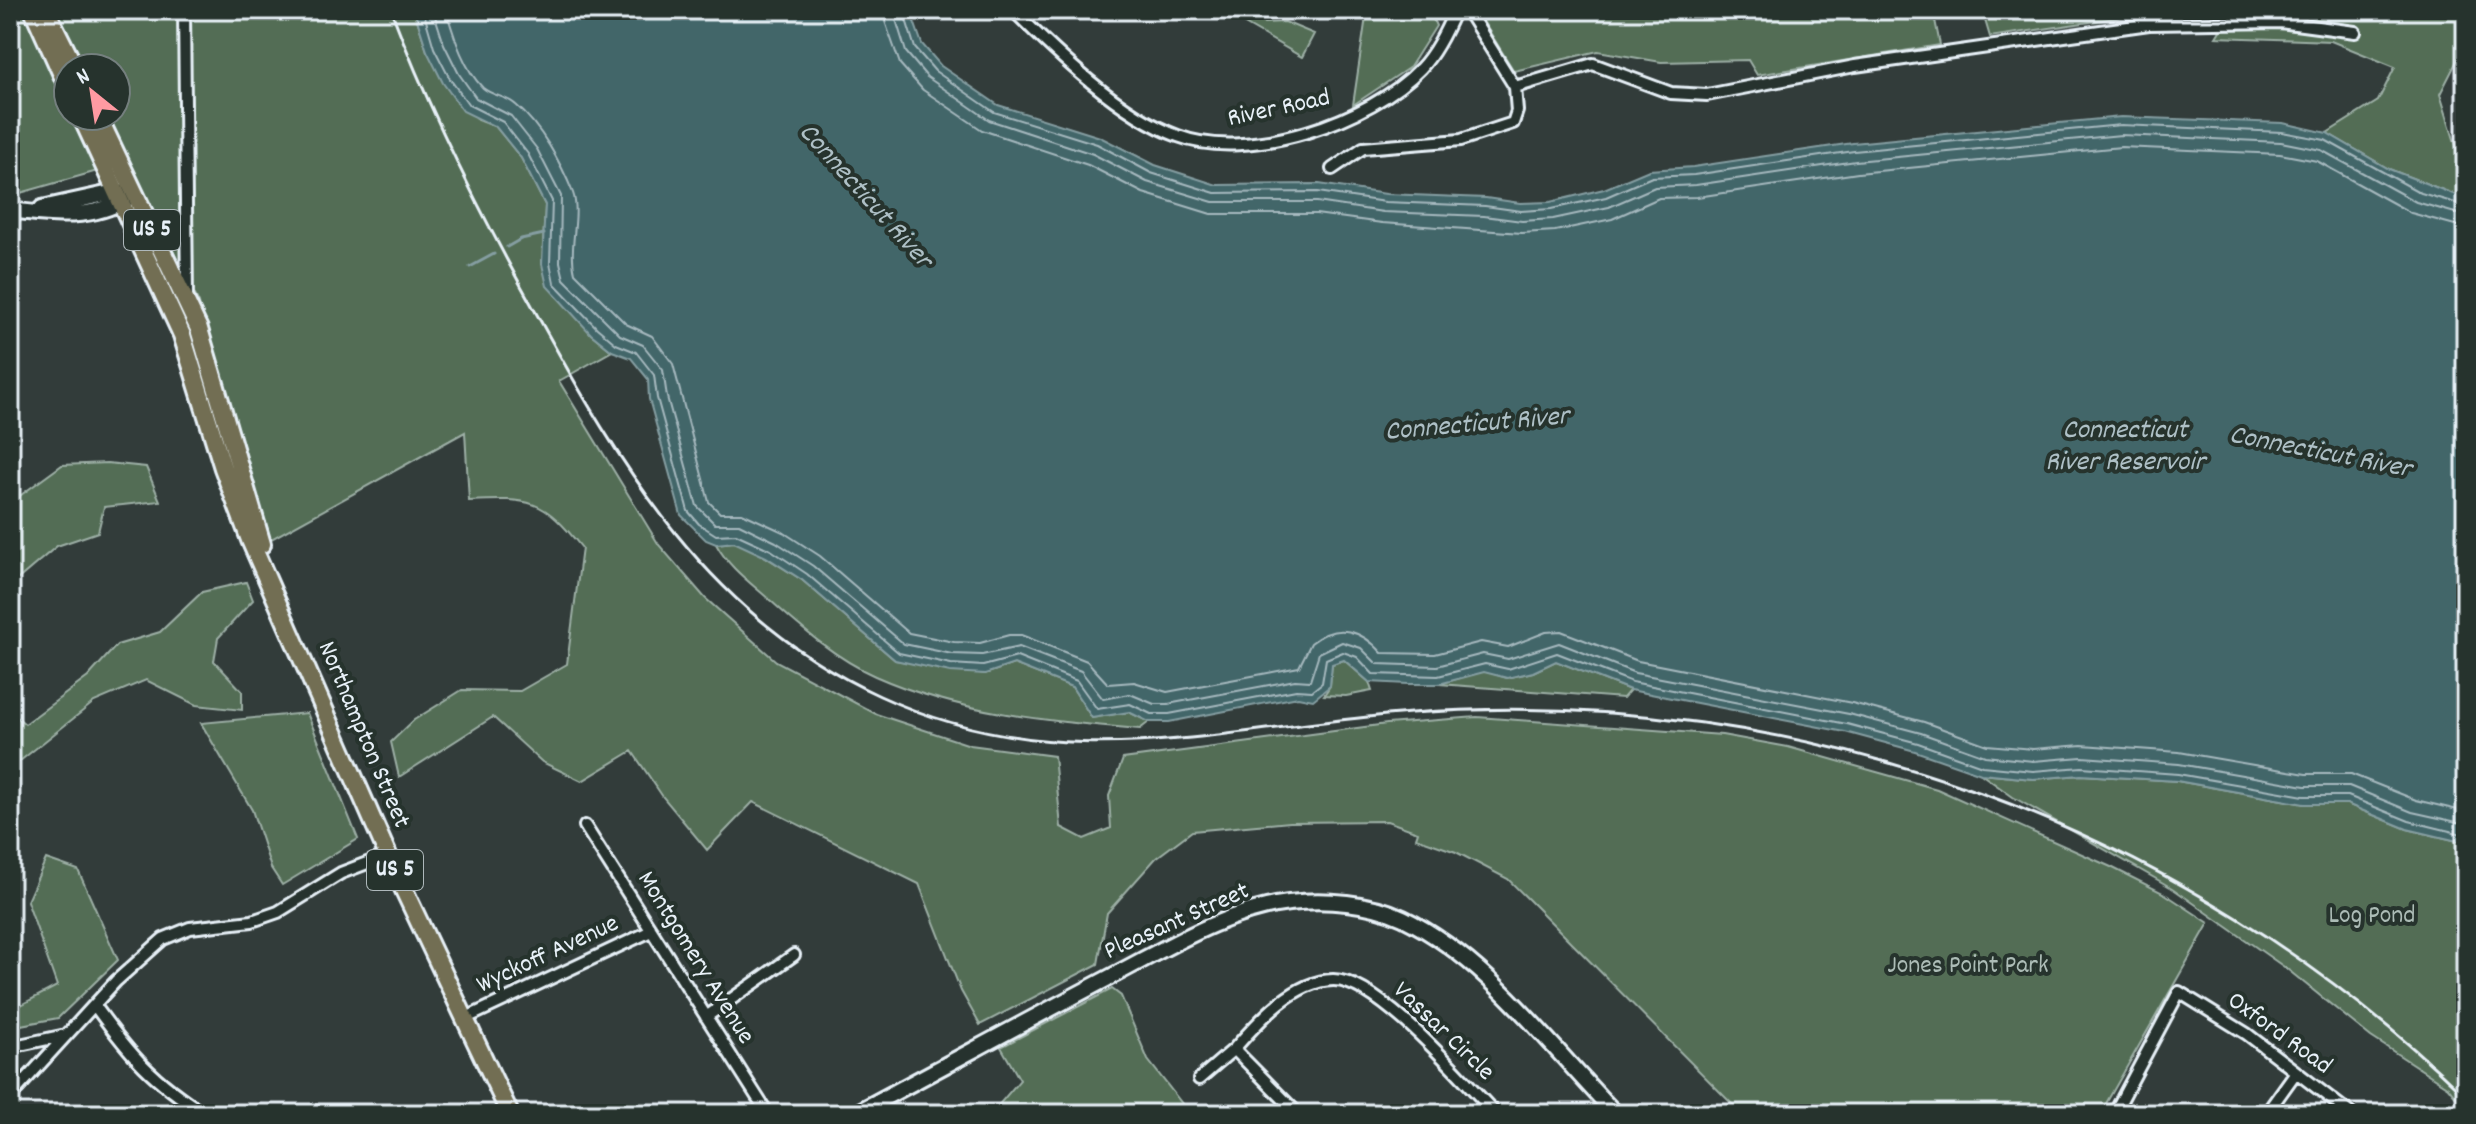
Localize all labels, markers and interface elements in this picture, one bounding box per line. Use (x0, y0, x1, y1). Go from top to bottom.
north arrow (52, 52, 132, 132)
text: N (71, 62, 96, 94)
street label: River Road (1224, 80, 1334, 138)
water label: Connecticut River (787, 115, 943, 282)
road number: US 5 (124, 210, 180, 250)
water label: Connecticut River (1383, 398, 1574, 454)
water label: Connecticut River Reservoir (2045, 412, 2208, 484)
water label: Connecticut River (2226, 417, 2418, 492)
street label: Northampton Street (307, 636, 419, 835)
road number: US 5 (367, 850, 423, 890)
street label: Montgomery Avenue (627, 864, 763, 1052)
street label: Pleasant Street (1098, 873, 1256, 971)
park label: Log Pond (2328, 898, 2416, 935)
street label: Wyckoff Avenue (471, 906, 625, 1004)
park label: Jones Point Park (1887, 948, 2049, 985)
street label: Vassar Circle (1383, 974, 1503, 1090)
street label: Oxford Road (2219, 983, 2339, 1085)

